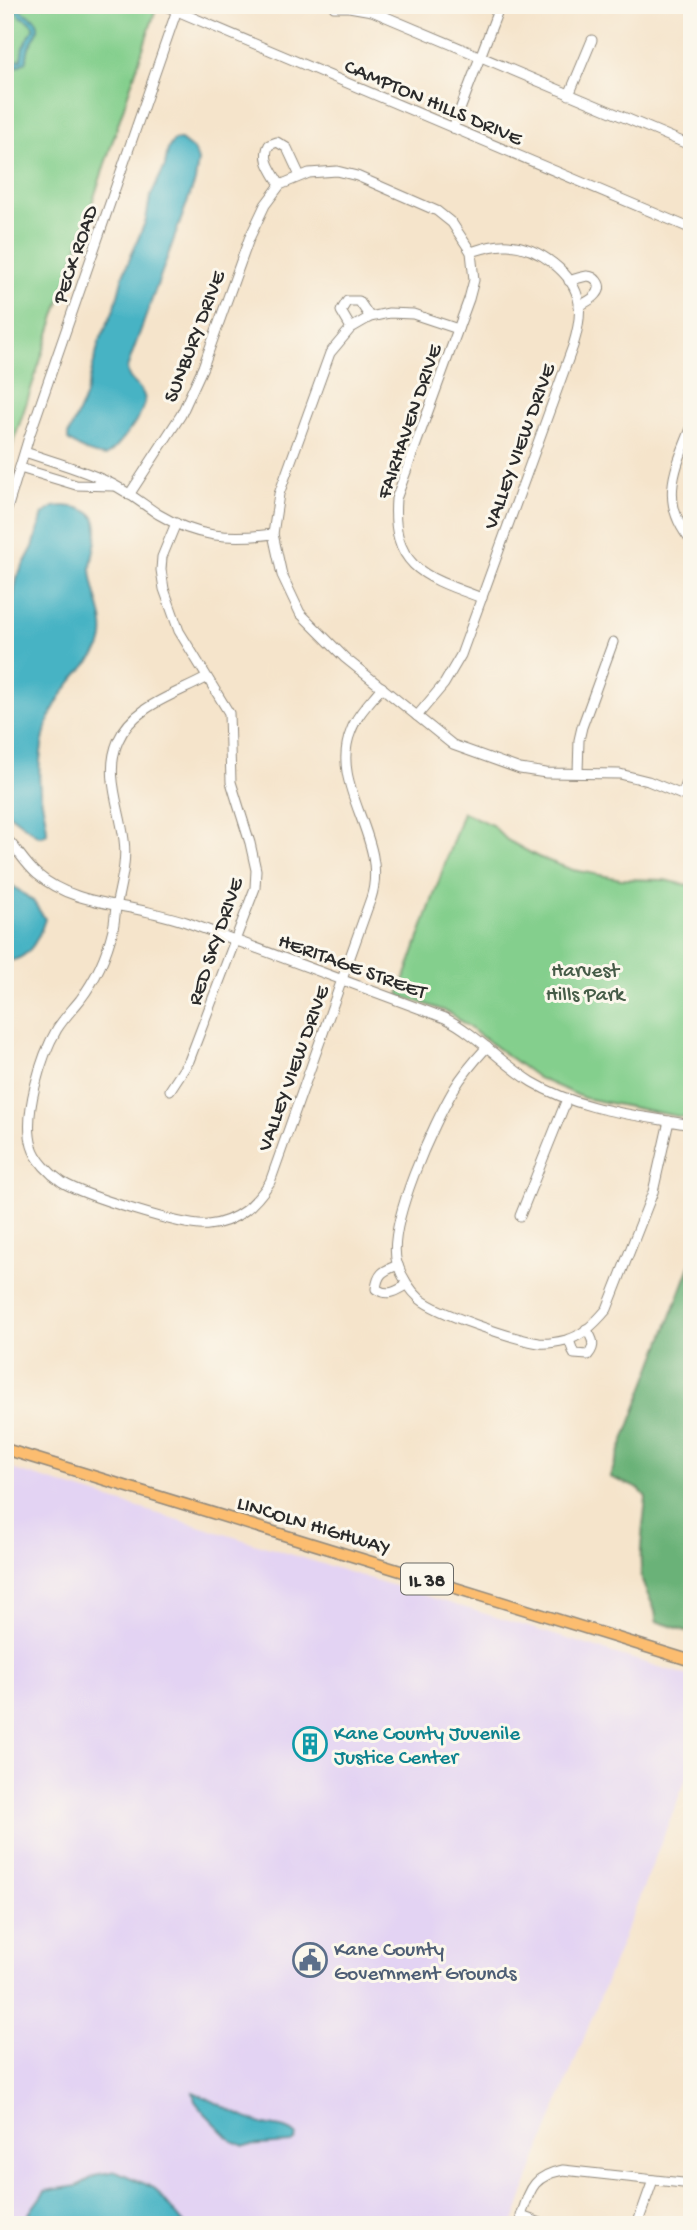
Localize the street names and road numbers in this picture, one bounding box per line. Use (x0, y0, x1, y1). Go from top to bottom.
street label: CAMPTON HILLS DRIVE (340, 55, 526, 153)
street label: PECK ROAD (49, 202, 106, 309)
street label: SUNBURY DRIVE (160, 267, 233, 406)
street label: FAIRHAVEN DRIVE (373, 341, 450, 504)
street label: VALLEY VIEW DRIVE (479, 360, 563, 534)
street label: RED SKY DRIVE (184, 874, 251, 1009)
street label: HERITAGE STREET (274, 930, 430, 1007)
street label: VALLEY VIEW DRIVE (253, 982, 337, 1156)
street label: LINCOLN HIGHWAY (233, 1492, 393, 1563)
road number: IL 38 (401, 1564, 453, 1595)

